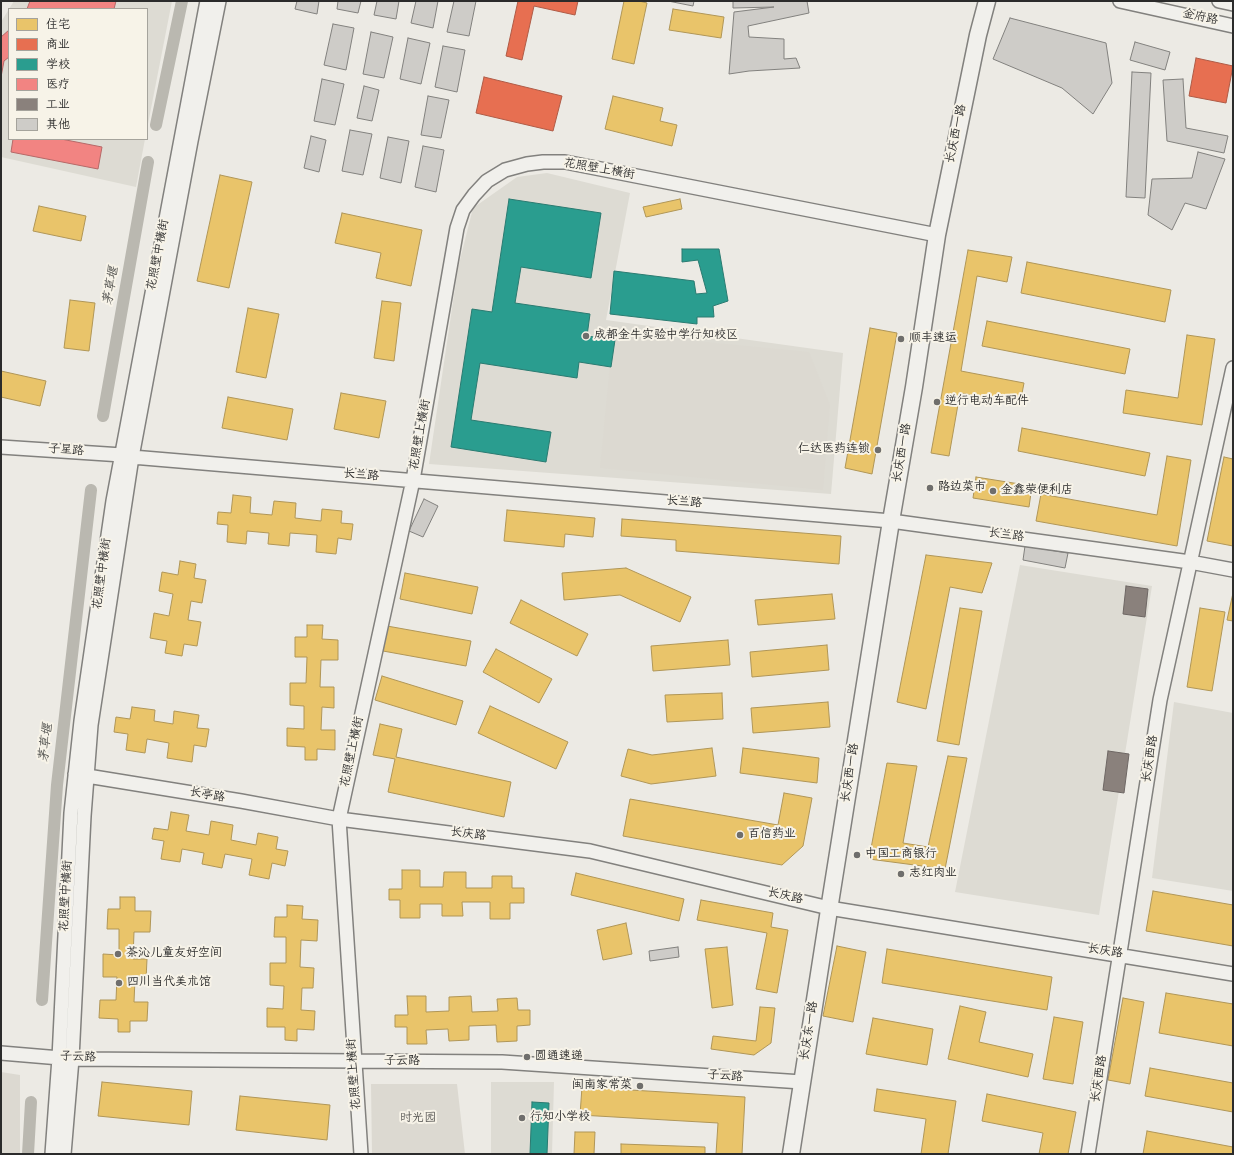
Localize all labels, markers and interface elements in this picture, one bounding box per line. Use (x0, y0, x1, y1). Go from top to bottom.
street label: 金府路 (1181, 7, 1219, 29)
legend (8, 8, 148, 140)
text: 住宅 (46, 15, 70, 34)
text: 商业 (46, 35, 70, 54)
text: 学校 (46, 55, 70, 74)
text: 医疗 (46, 75, 70, 94)
text: 工业 (46, 95, 70, 114)
street label: 长庆西一路 (944, 103, 970, 165)
text: 其他 (46, 115, 70, 134)
street label: 花照壁上横街 (562, 157, 636, 183)
street label: 花照壁中横街 (145, 218, 173, 292)
water label: 茅草堰 (101, 265, 123, 307)
place label: 成都金牛实验中学行知校区 (594, 329, 738, 343)
marker: 成都金牛实验中学行知校区 (581, 331, 591, 341)
place label: 顺丰速运 (909, 332, 957, 346)
marker: 顺丰速运 (896, 334, 906, 344)
place label: 逆行电动车配件 (945, 395, 1029, 409)
marker: 逆行电动车配件 (932, 397, 942, 407)
street label: 花照壁上横街 (408, 398, 434, 472)
street label: 长庆西一路 (891, 422, 915, 484)
street label: 子星路 (48, 443, 84, 459)
place label: 仁达医药连锁 (798, 443, 870, 457)
marker: 仁达医药连锁 (873, 445, 883, 455)
street label: 长兰路 (342, 467, 380, 485)
place label: 路边菜市 (938, 481, 986, 495)
marker: 路边菜市 (925, 483, 935, 493)
place label: 金鑫荣便利店 (1001, 484, 1073, 498)
marker: 金鑫荣便利店 (988, 486, 998, 496)
street label: 长兰路 (665, 494, 703, 512)
street label: 长兰路 (987, 526, 1025, 546)
street label: 花照壁中横街 (91, 537, 115, 611)
street label: 花照壁上横街 (338, 715, 368, 789)
water label: 茅草堰 (37, 723, 57, 763)
street label: 长庆西路 (1140, 734, 1162, 784)
street label: 长庆西一路 (839, 742, 863, 804)
street label: 长亭路 (188, 786, 226, 806)
street label: 长庆路 (449, 826, 487, 844)
place label: 百信药业 (748, 828, 796, 842)
marker: 百信药业 (735, 830, 745, 840)
place label: 中国工商银行 (865, 848, 937, 862)
marker: 中国工商银行 (852, 850, 862, 860)
street label: 花照壁中横街 (58, 860, 76, 932)
place label: 志红肉业 (909, 867, 957, 881)
marker: 志红肉业 (896, 869, 906, 879)
street label: 长庆路 (766, 886, 804, 908)
street label: 长庆路 (1086, 942, 1124, 962)
place label: 茶沁儿童友好空间 (126, 947, 222, 961)
marker: 茶沁儿童友好空间 (113, 949, 123, 959)
place label: 四川当代美术馆 (127, 976, 211, 990)
marker: 四川当代美术馆 (114, 978, 124, 988)
street label: 长庆东一路 (798, 1000, 822, 1062)
street label: 花照壁上横街 (345, 1038, 365, 1110)
street label: 子云路 (60, 1050, 96, 1066)
place label: 圆通速递 (535, 1050, 583, 1064)
marker: 圆通速递 (522, 1052, 532, 1062)
street label: 长庆西路 (1089, 1054, 1111, 1104)
street label: 子云路 (384, 1055, 420, 1069)
street label: 子云路 (707, 1069, 743, 1085)
place label: 闽南家常菜 (572, 1079, 632, 1093)
marker: 闽南家常菜 (635, 1081, 645, 1091)
place label: 行知小学校 (530, 1111, 590, 1125)
park label: 时光园 (400, 1112, 436, 1126)
marker: 行知小学校 (517, 1113, 527, 1123)

